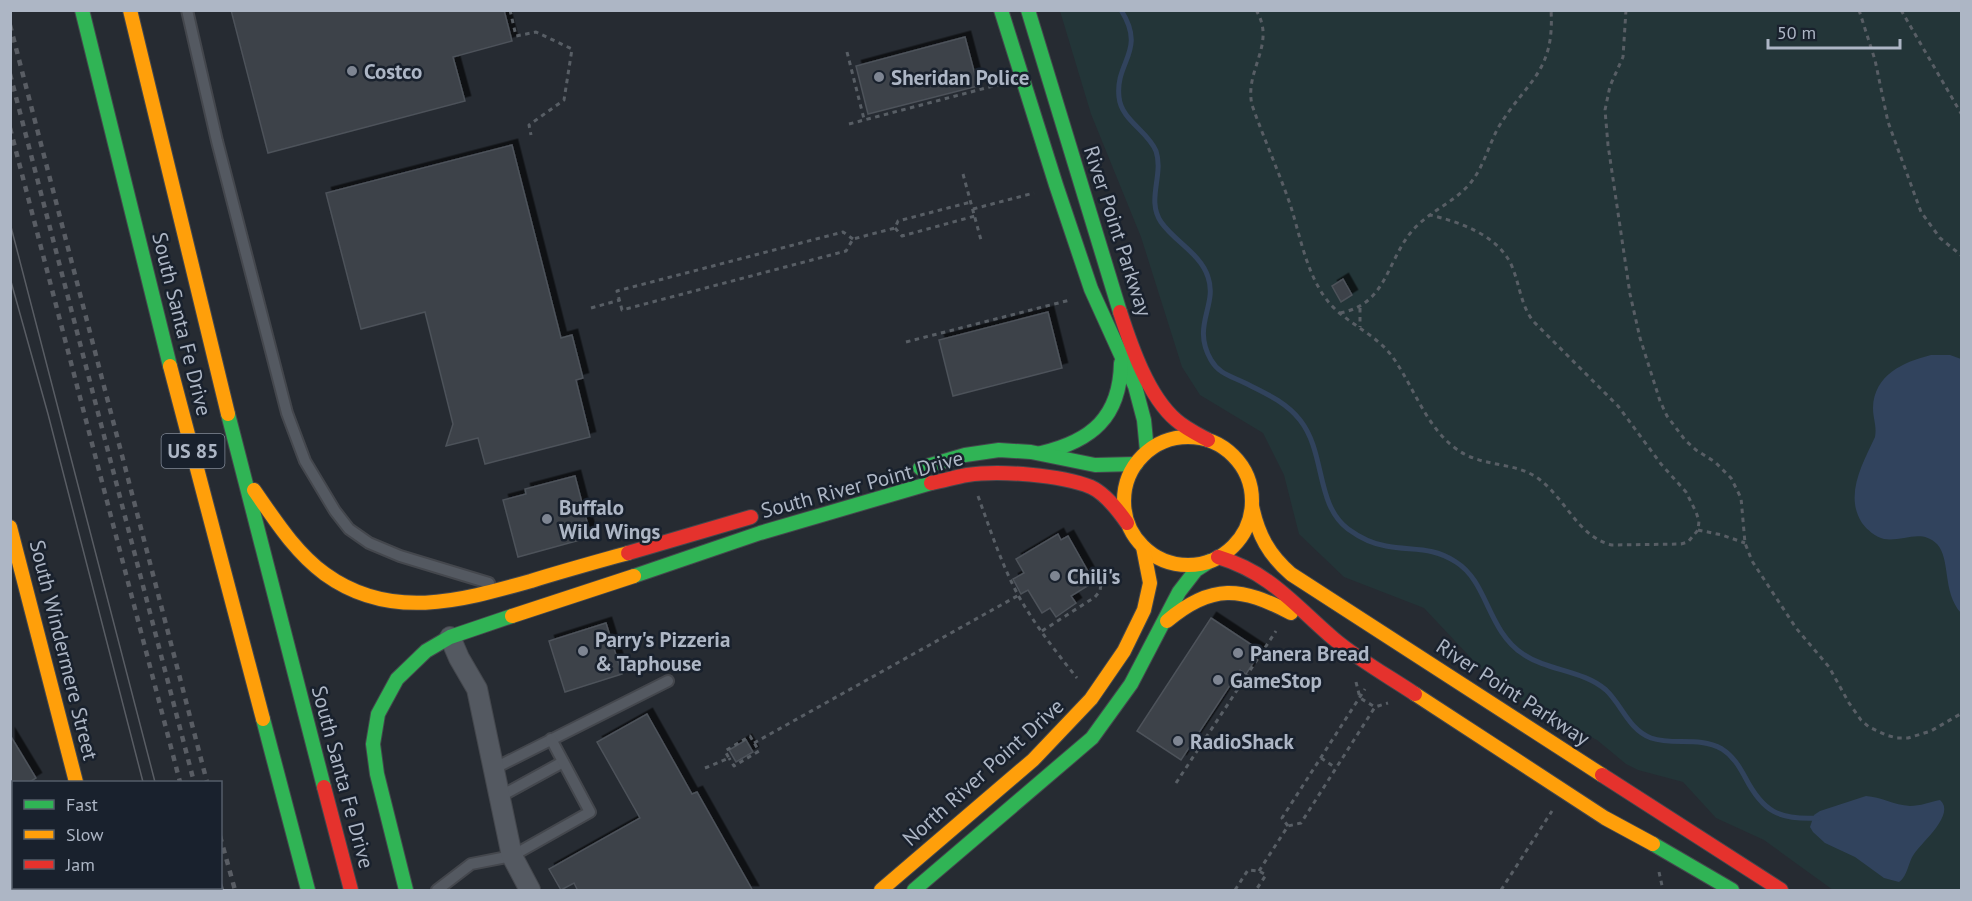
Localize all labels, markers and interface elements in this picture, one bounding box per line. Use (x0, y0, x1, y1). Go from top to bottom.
scale bar (1768, 12, 1900, 50)
text: 50 m (1777, 21, 1816, 44)
place label: Costco (364, 58, 422, 85)
marker: Costco (345, 64, 359, 78)
place label: Sheridan Police (891, 64, 1030, 91)
marker: Sheridan Police (872, 70, 886, 84)
street label: River Point Parkway (1078, 142, 1158, 320)
street label: South Santa Fe Drive (146, 229, 218, 419)
road number: US 85 (162, 434, 224, 468)
street label: South River Point Drive (758, 444, 966, 524)
place label: Buffalo Wild Wings (559, 494, 660, 545)
marker: Buffalo Wild Wings (540, 512, 554, 526)
street label: South Windermere Street (24, 537, 104, 763)
place label: Chili's (1067, 563, 1120, 590)
marker: Chili's (1048, 569, 1062, 583)
place label: Parry's Pizzeria & Taphouse (595, 626, 730, 677)
street label: River Point Parkway (1431, 632, 1595, 752)
place label: Panera Bread (1250, 640, 1369, 667)
marker: Parry's Pizzeria & Taphouse (576, 644, 590, 658)
marker: Panera Bread (1231, 646, 1245, 660)
place label: GameStop (1230, 667, 1322, 694)
marker: GameStop (1211, 673, 1225, 687)
street label: South Santa Fe Drive (306, 683, 380, 871)
street label: North River Point Drive (897, 692, 1069, 852)
place label: RadioShack (1190, 728, 1294, 755)
marker: RadioShack (1171, 734, 1185, 748)
legend (12, 781, 222, 889)
text: Fast (66, 793, 98, 816)
text: Slow (66, 823, 104, 846)
text: Jam (65, 853, 95, 876)

